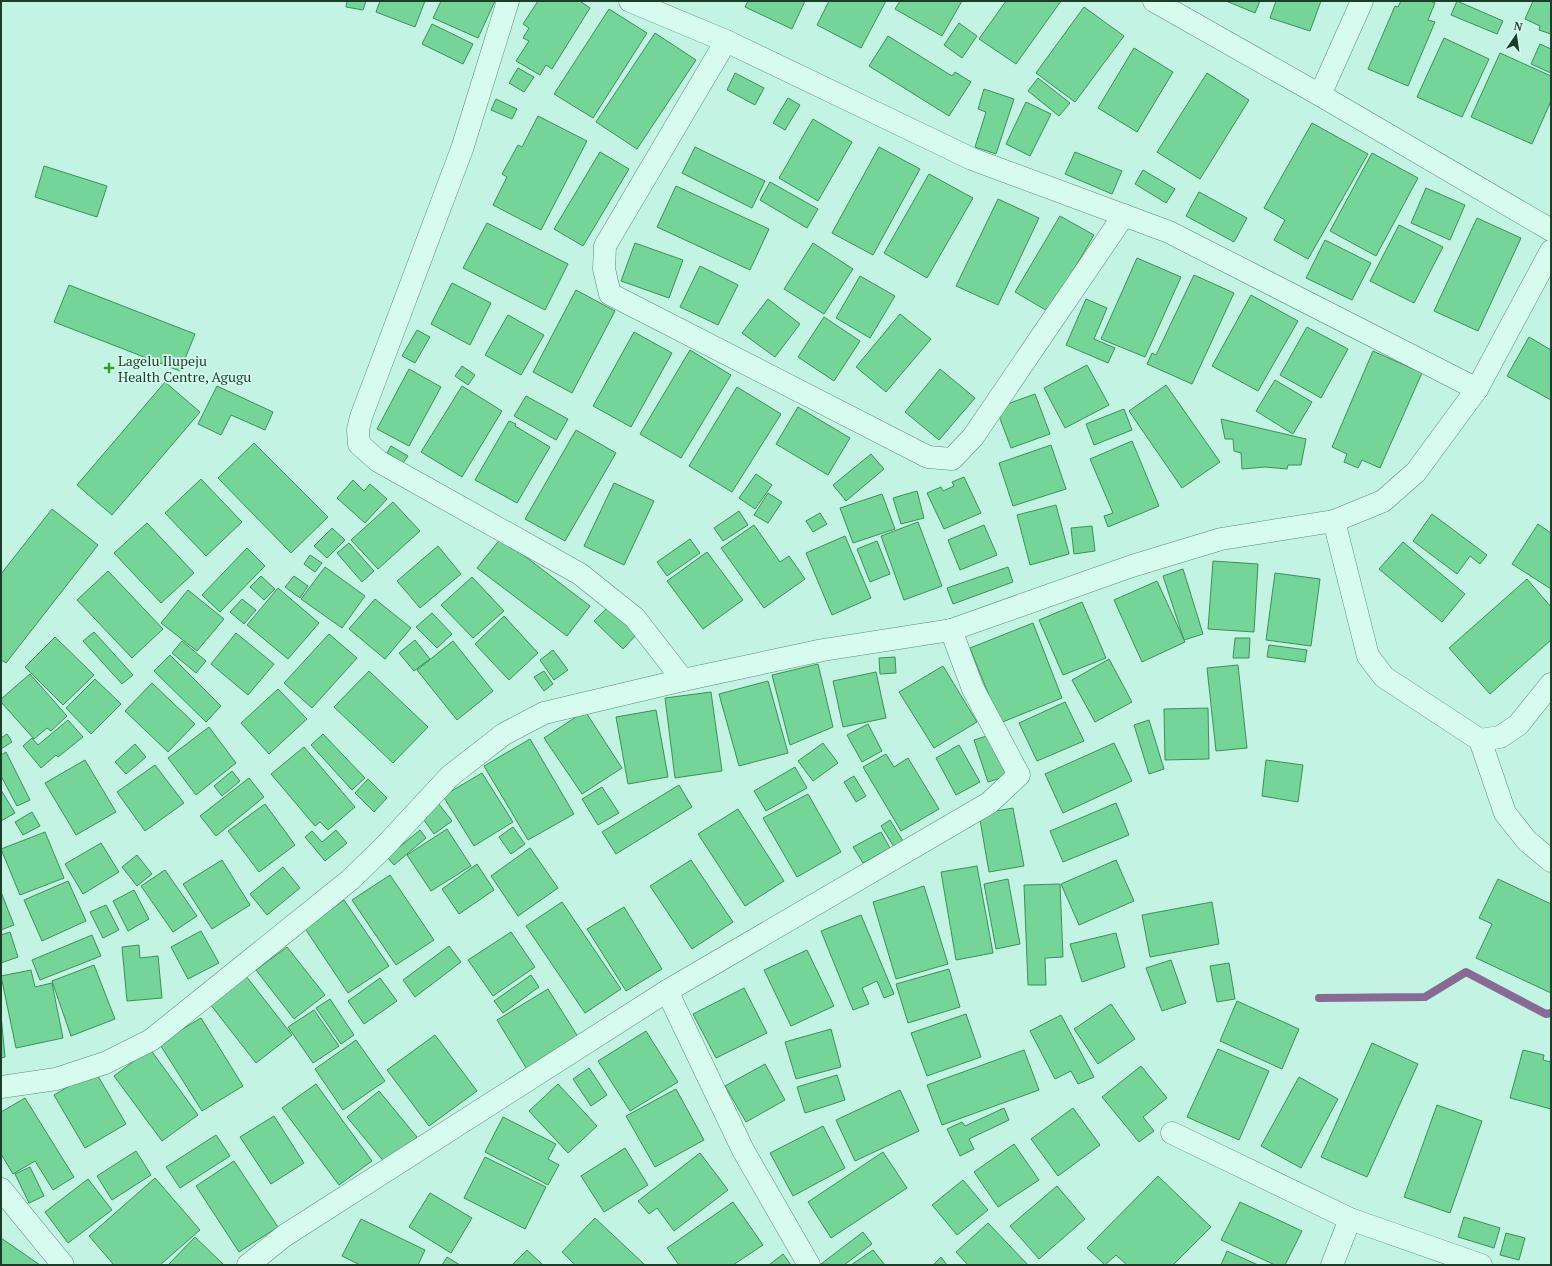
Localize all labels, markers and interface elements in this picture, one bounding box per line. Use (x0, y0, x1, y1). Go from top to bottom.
north arrow (1496, 16, 1536, 56)
text: N (1513, 18, 1525, 34)
place label: Lagelu Ilupeju Health Centre, Agugu (118, 351, 251, 386)
marker: Lagelu Ilupeju Health Centre, Agugu (103, 362, 115, 374)

